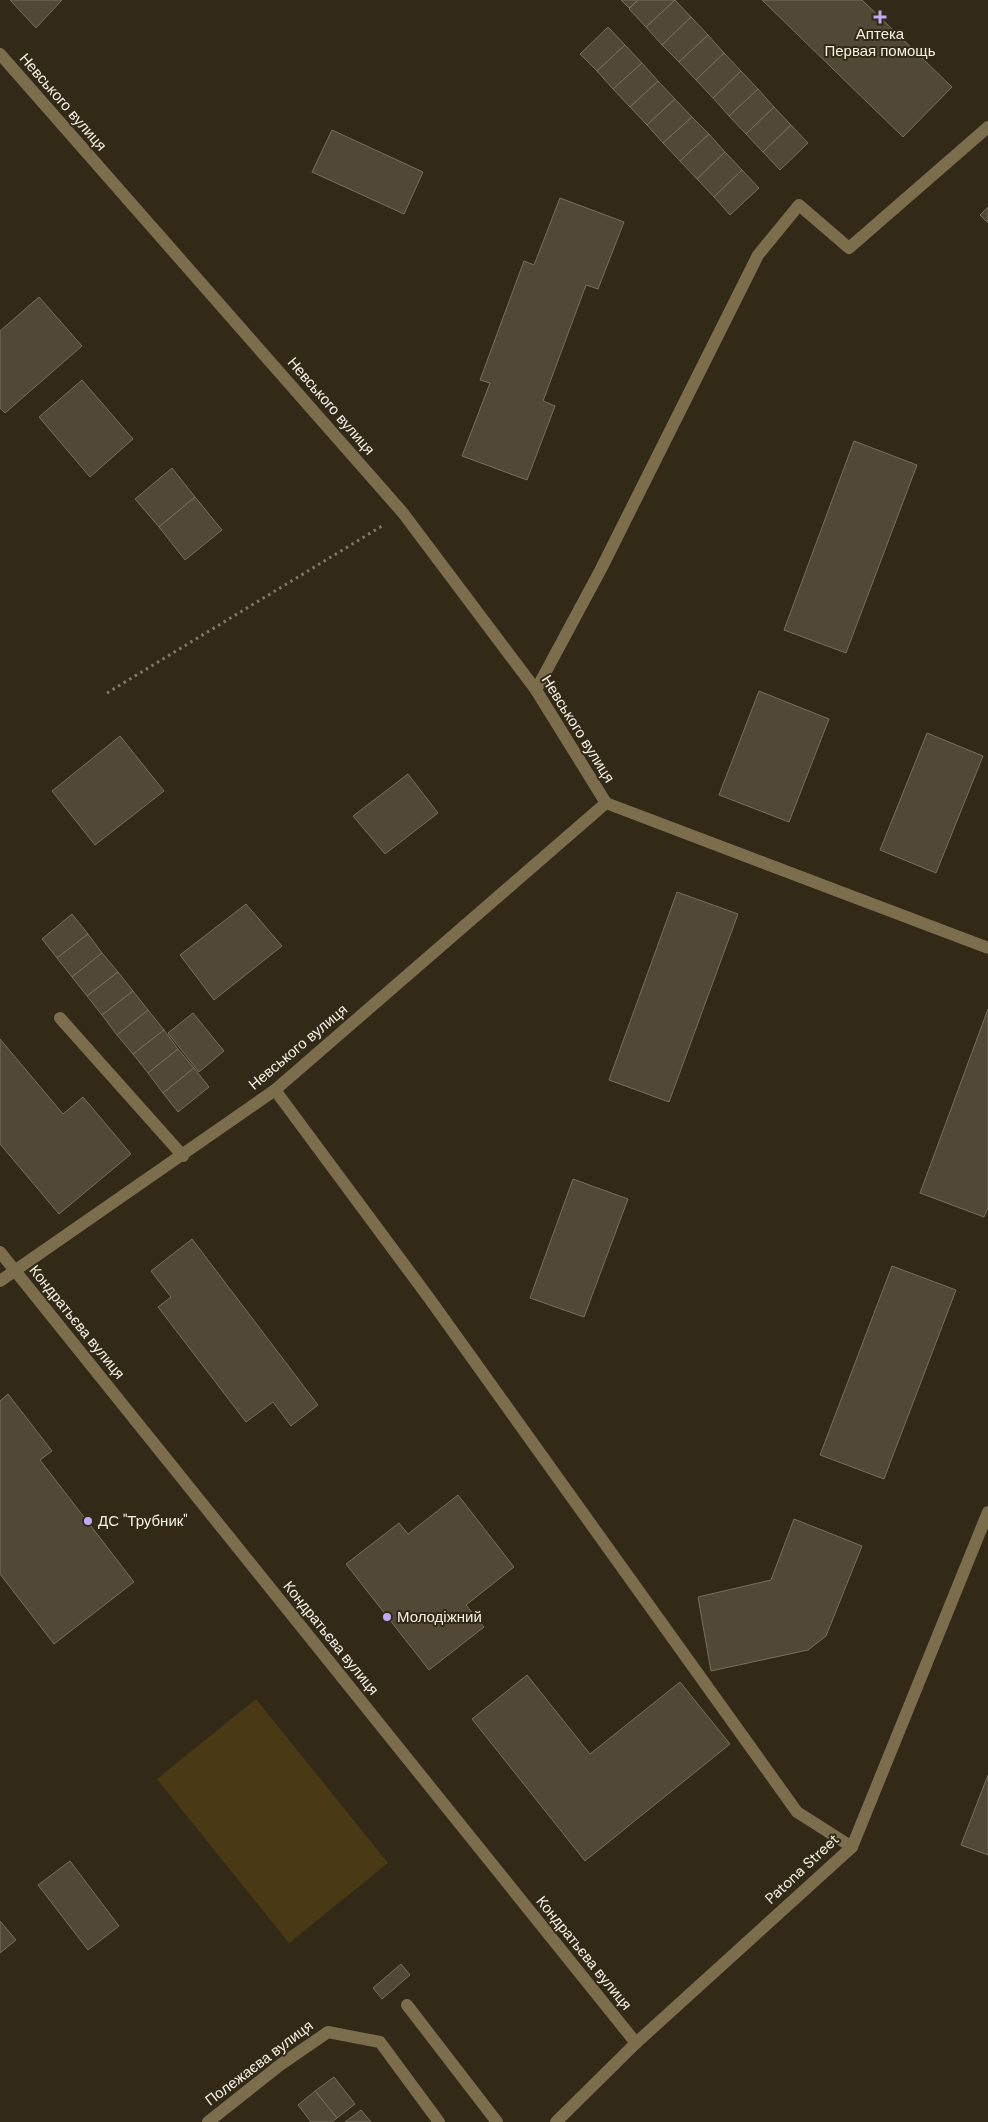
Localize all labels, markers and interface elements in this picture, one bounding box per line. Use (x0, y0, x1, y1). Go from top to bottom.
marker: Аптека Первая помощь (874, 11, 886, 23)
place label: Аптека Первая помощь (825, 24, 936, 61)
street label: Невського вулиця (15, 49, 111, 155)
street label: Невського вулиця (283, 353, 379, 459)
street label: Невського вулиця (537, 671, 619, 787)
street label: Невського вулиця (244, 1000, 352, 1094)
street label: Кондратьєва вулиця (25, 1261, 129, 1383)
place label: ДС "Трубник" (98, 1511, 188, 1531)
marker: ДС "Трубник" (82, 1515, 94, 1527)
street label: Кондратьєва вулиця (279, 1577, 383, 1699)
place label: Молодіжний (397, 1607, 482, 1627)
marker: Молодіжний (381, 1611, 393, 1623)
street label: Patona Street (761, 1830, 843, 1908)
street label: Кондратьєва вулиця (532, 1892, 636, 2014)
street label: Полежаєва вулиця (201, 2016, 317, 2110)

